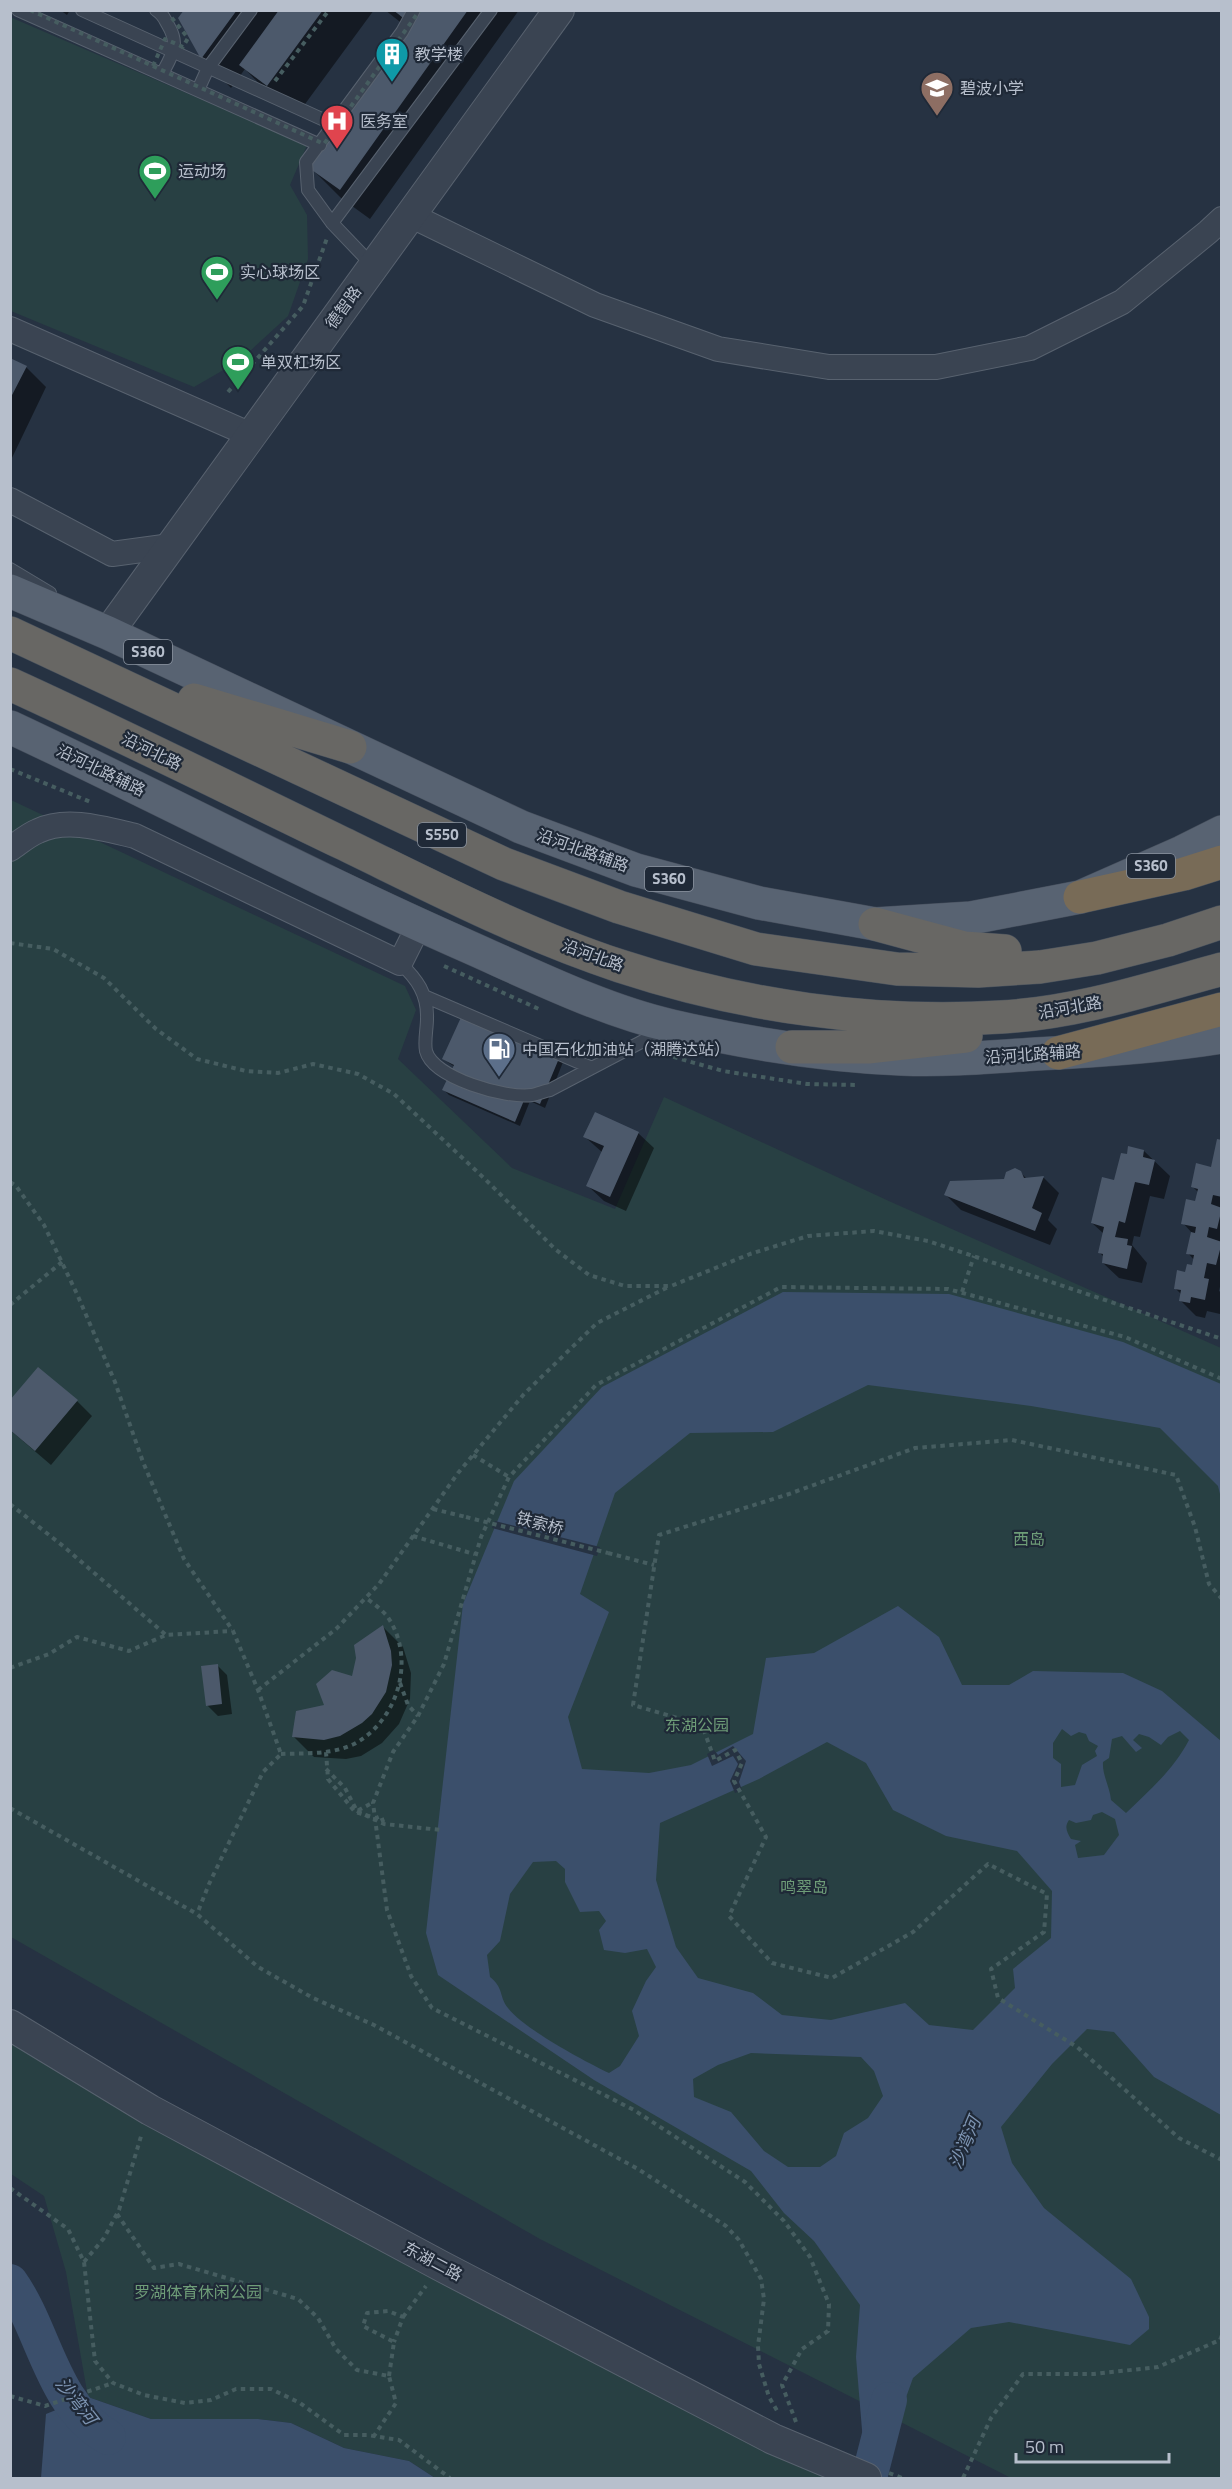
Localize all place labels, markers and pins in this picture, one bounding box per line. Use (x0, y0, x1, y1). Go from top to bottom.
building icon: 教学楼 (374, 36, 410, 83)
place label: 教学楼 (415, 42, 463, 66)
school or university icon: 碧波小学 (919, 70, 955, 117)
place label: 碧波小学 (960, 76, 1024, 100)
hospital icon: 医务室 (319, 103, 355, 150)
place label: 医务室 (360, 109, 408, 133)
sports icon: 运动场 (137, 153, 173, 200)
place label: 运动场 (178, 159, 226, 183)
sports icon: 实心球场区 (199, 254, 235, 301)
place label: 实心球场区 (240, 260, 320, 284)
sports icon: 单双杠场区 (220, 344, 256, 391)
place label: 单双杠场区 (261, 350, 341, 374)
fuel station icon: 中国石化加油站（湖腾达站） (481, 1031, 517, 1078)
place label: 中国石化加油站（湖腾达站） (522, 1037, 730, 1061)

